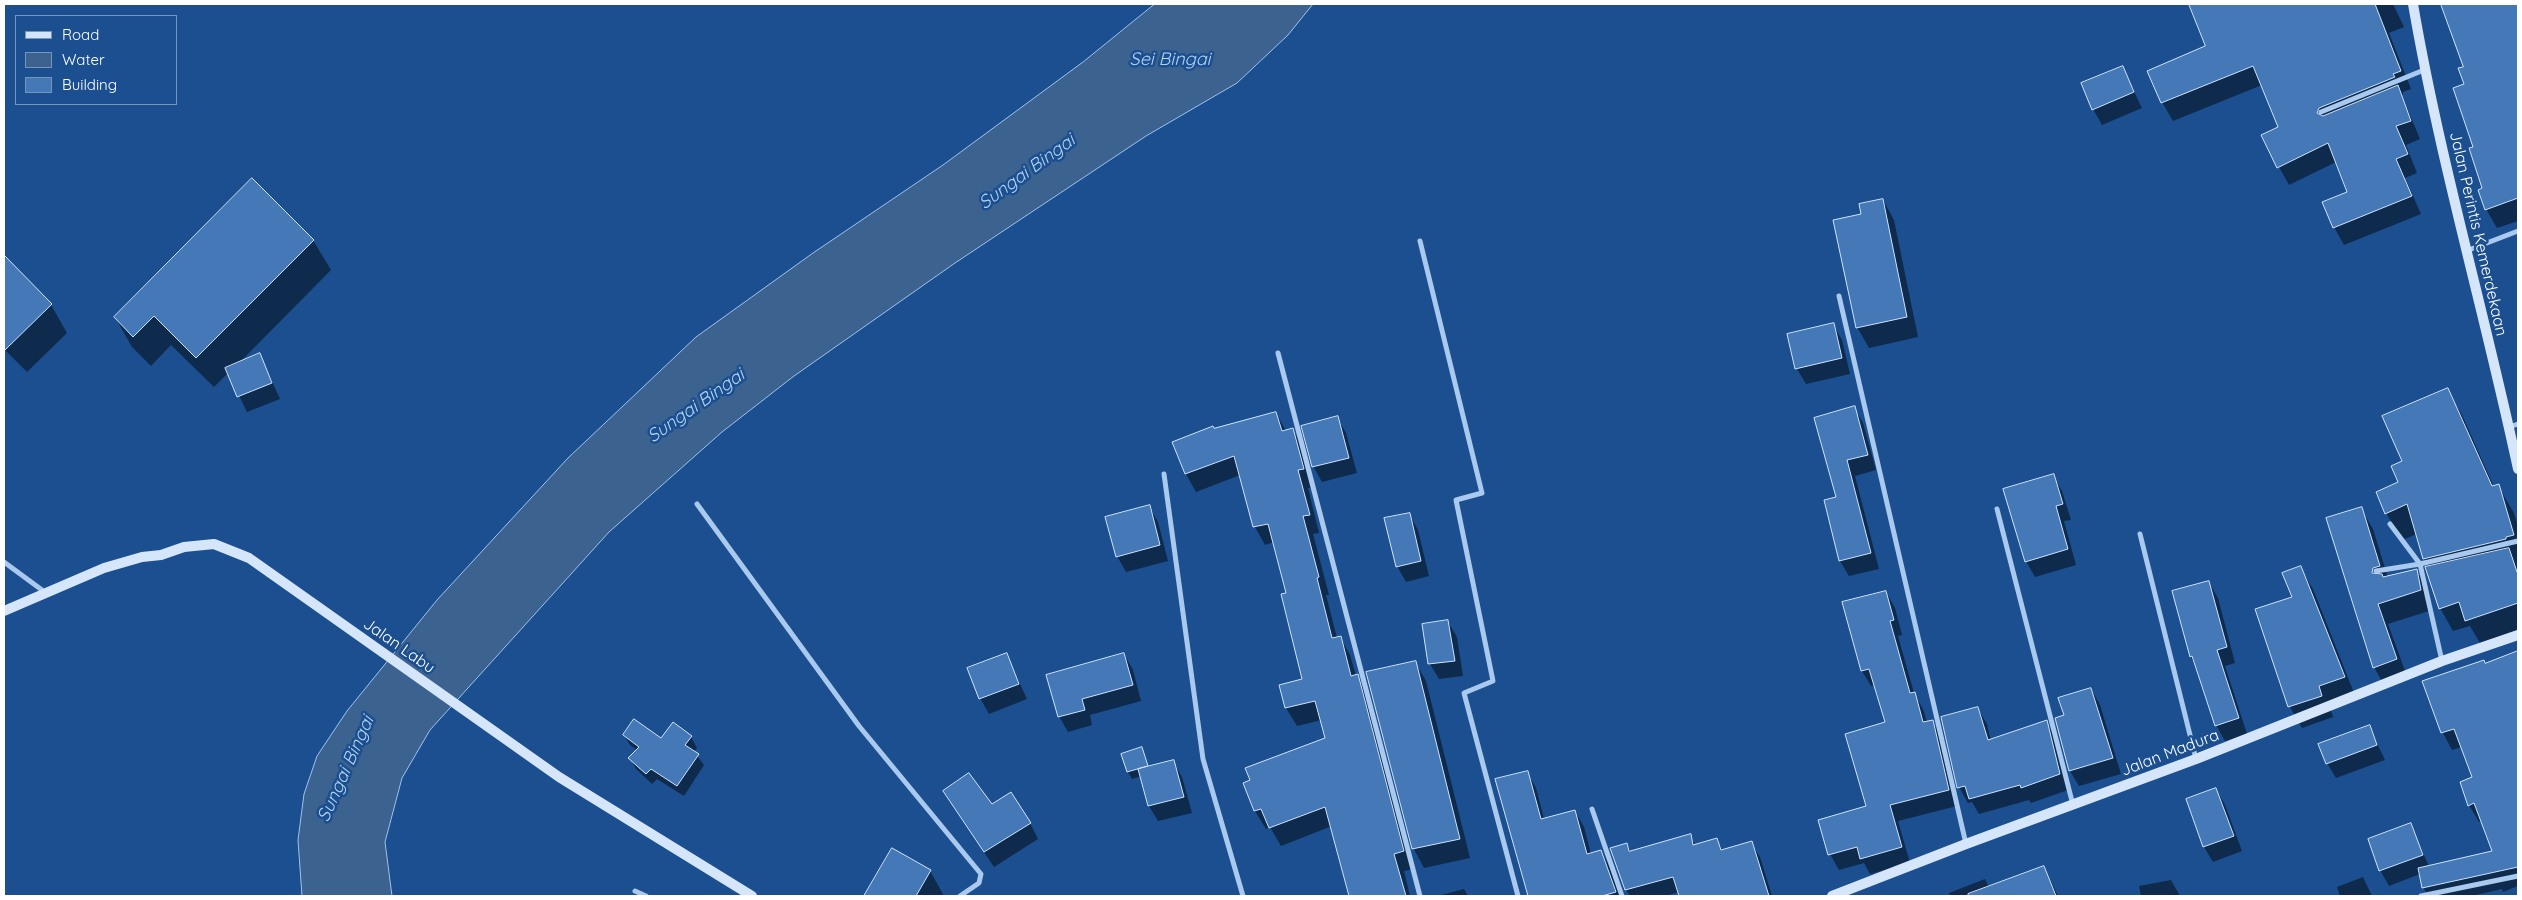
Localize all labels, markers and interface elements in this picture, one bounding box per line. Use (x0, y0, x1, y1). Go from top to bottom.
legend (15, 15, 178, 105)
text: Road (62, 25, 99, 44)
water label: Sei Bingai (1130, 49, 1210, 71)
text: Water (62, 50, 105, 69)
text: Building (62, 75, 117, 94)
water label: Sungai Bingai (975, 130, 1079, 214)
street label: Jalan Perintis Kemerdekaan (2445, 130, 2511, 338)
water label: Sungai Bingai (643, 365, 749, 447)
street label: Jalan Labu (360, 614, 438, 678)
water label: Sungai Bingai (313, 713, 379, 825)
street label: Jalan Madura (2118, 725, 2222, 781)

